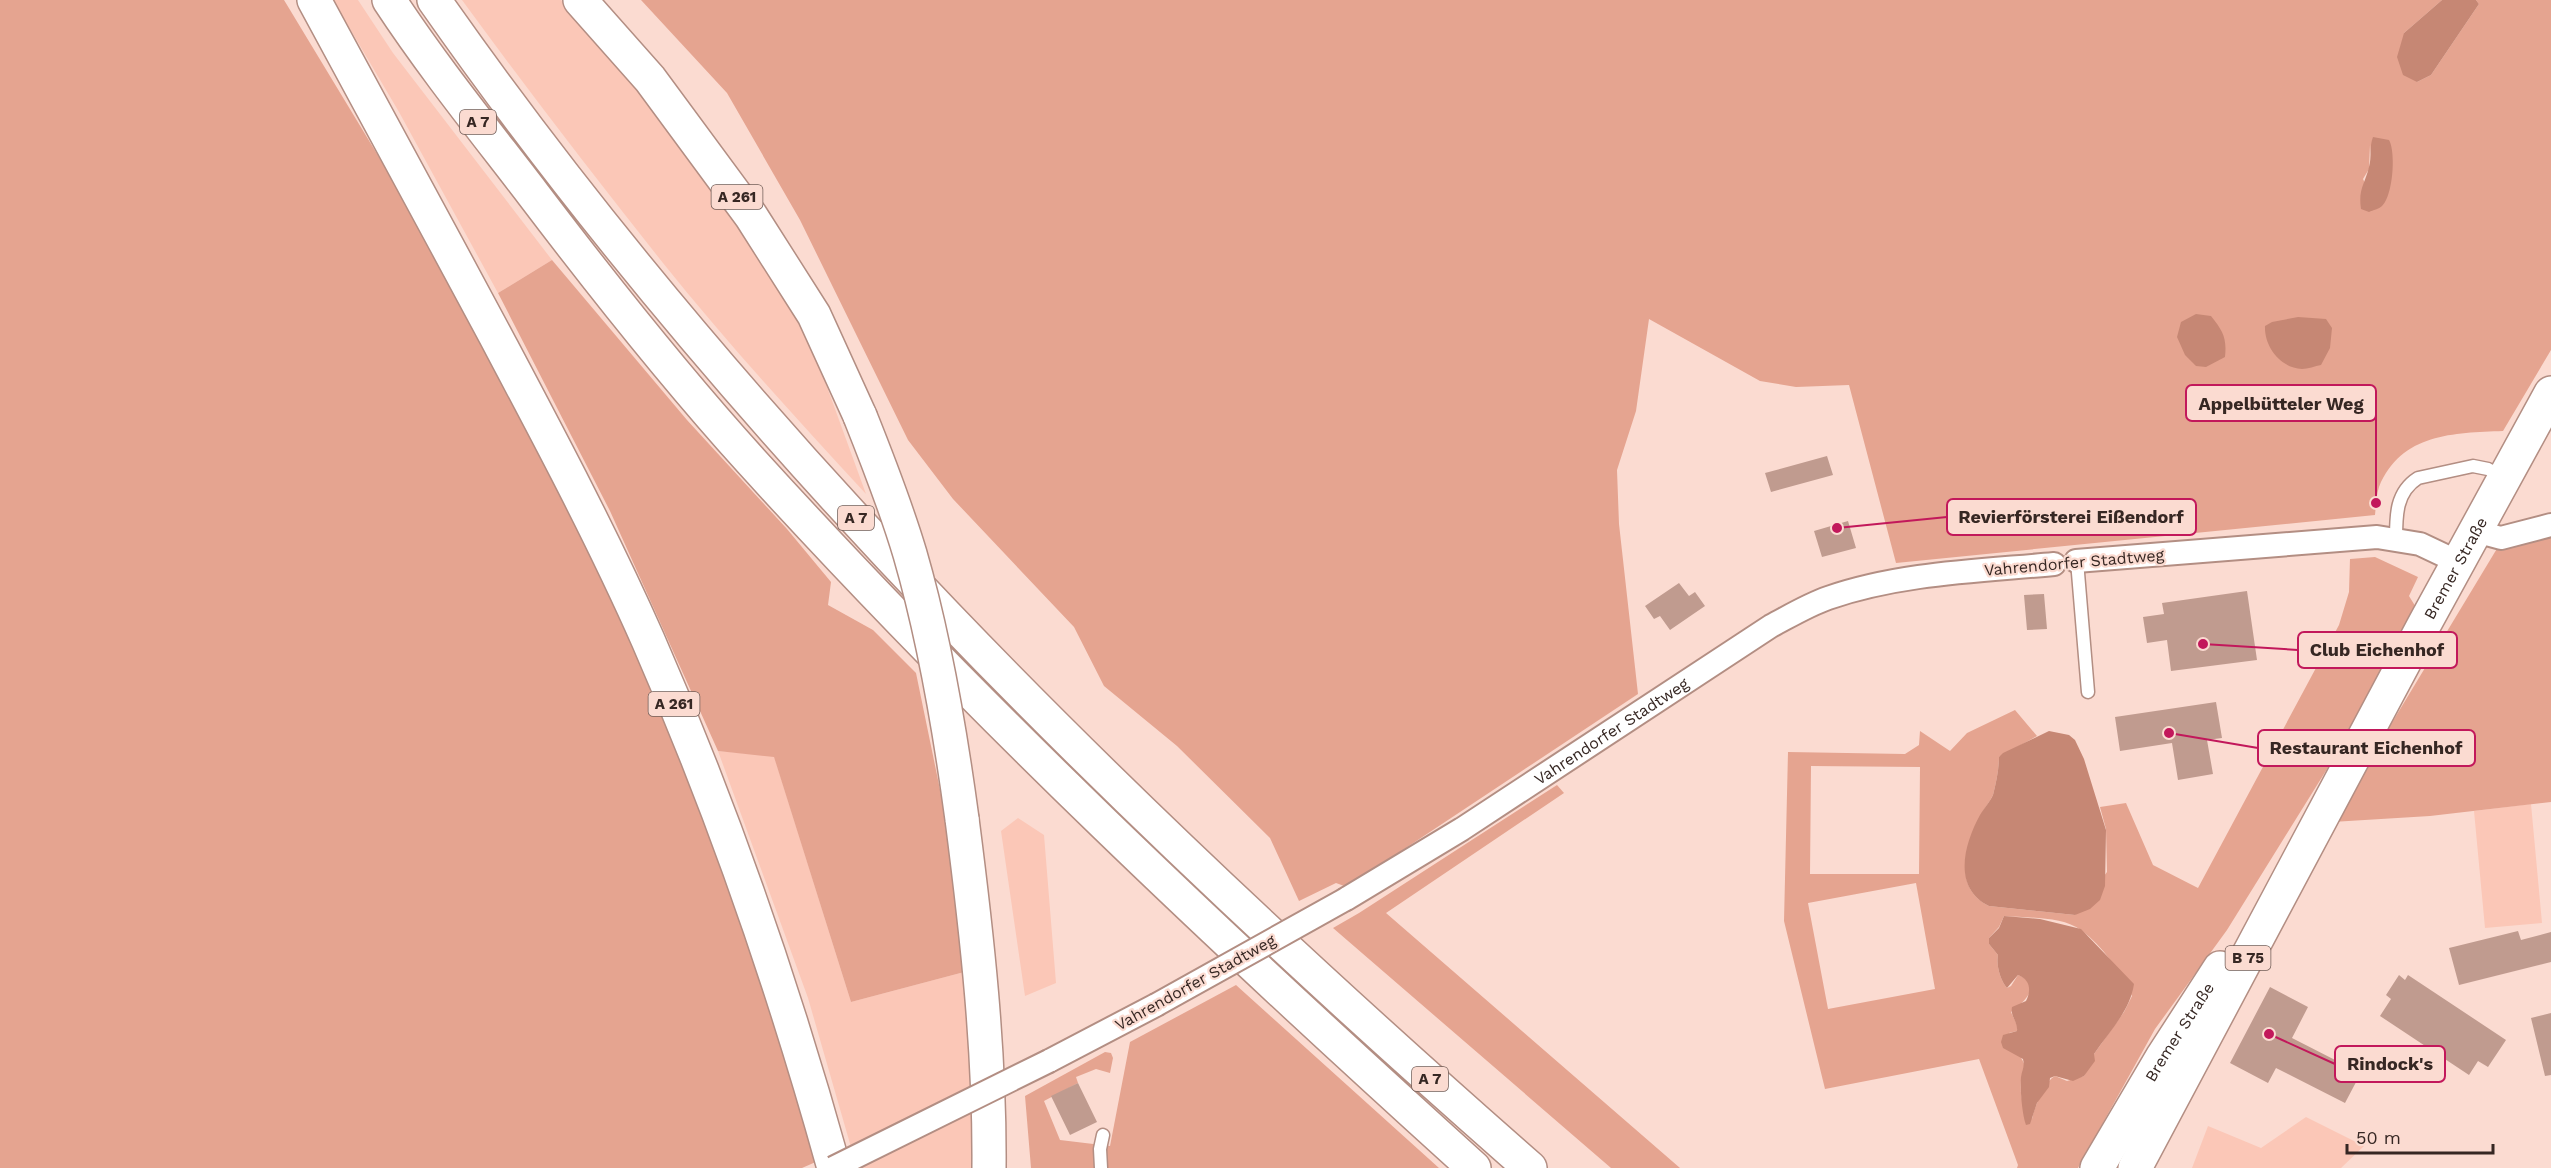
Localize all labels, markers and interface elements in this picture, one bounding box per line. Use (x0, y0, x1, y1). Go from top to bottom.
road number: A 7 (460, 110, 496, 134)
road number: A 261 (712, 185, 762, 209)
callout: Appelbütteler Weg (2186, 385, 2376, 421)
text: Appelbütteler Weg (2198, 393, 2364, 414)
callout: Revierförsterei Eißendorf (1947, 499, 2196, 535)
road number: A 7 (838, 506, 874, 530)
text: Revierförsterei Eißendorf (1958, 506, 2184, 527)
street label: Bremer Straße (2420, 514, 2491, 623)
street label: Vahrendorfer Stadtweg (1983, 545, 2165, 580)
callout: Club Eichenhof (2298, 632, 2457, 668)
text: Club Eichenhof (2310, 639, 2445, 660)
street label: Vahrendorfer Stadtweg (1531, 674, 1693, 789)
road number: A 261 (648, 692, 700, 716)
callout: Restaurant Eichenhof (2258, 730, 2475, 766)
text: Restaurant Eichenhof (2270, 737, 2463, 758)
street label: Vahrendorfer Stadtweg (1112, 930, 1279, 1034)
road number: B 75 (2226, 946, 2270, 970)
street label: Bremer Straße (2141, 979, 2218, 1085)
callout: Rindock's (2335, 1046, 2445, 1082)
text: Rindock's (2347, 1053, 2434, 1074)
road number: A 7 (1412, 1067, 1448, 1091)
scale bar (2347, 1117, 2492, 1155)
text: 50 m (2356, 1127, 2401, 1148)

